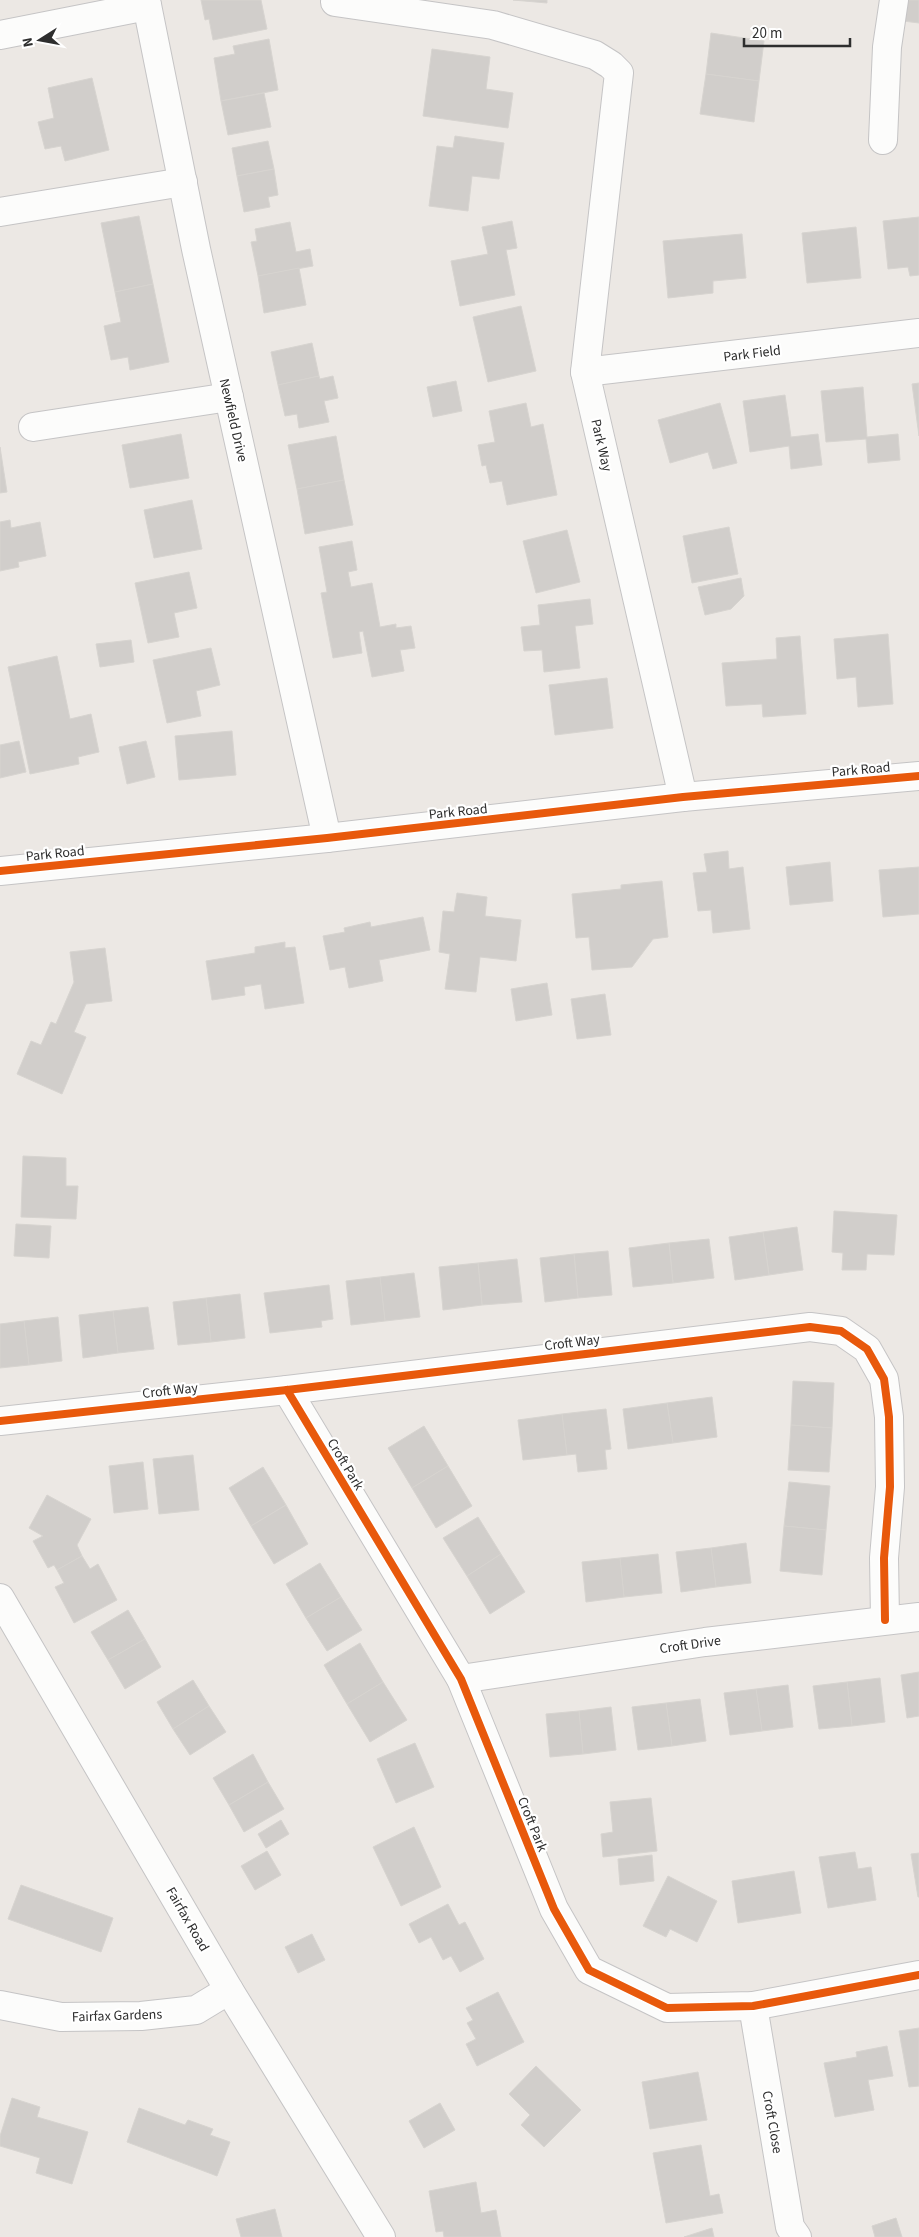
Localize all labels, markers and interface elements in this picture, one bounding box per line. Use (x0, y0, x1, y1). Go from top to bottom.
north arrow (15, 15, 65, 65)
scale bar (744, 15, 850, 47)
text: 20 m (752, 23, 782, 44)
text: N (18, 36, 39, 49)
street label: Park Field (722, 341, 782, 367)
street label: Newfield Drive (214, 377, 252, 464)
street label: Park Way (585, 417, 617, 474)
street label: Park Road (831, 757, 891, 783)
street label: Park Road (428, 799, 489, 825)
street label: Park Road (25, 841, 86, 867)
street label: Croft Way (543, 1330, 601, 1356)
street label: Croft Way (141, 1378, 199, 1404)
street label: Croft Park (322, 1435, 369, 1494)
street label: Croft Drive (658, 1631, 722, 1659)
street label: Croft Park (512, 1794, 552, 1855)
street label: Fairfax Road (161, 1883, 214, 1956)
street label: Fairfax Gardens (72, 2004, 163, 2028)
street label: Croft Close (757, 2089, 787, 2155)

